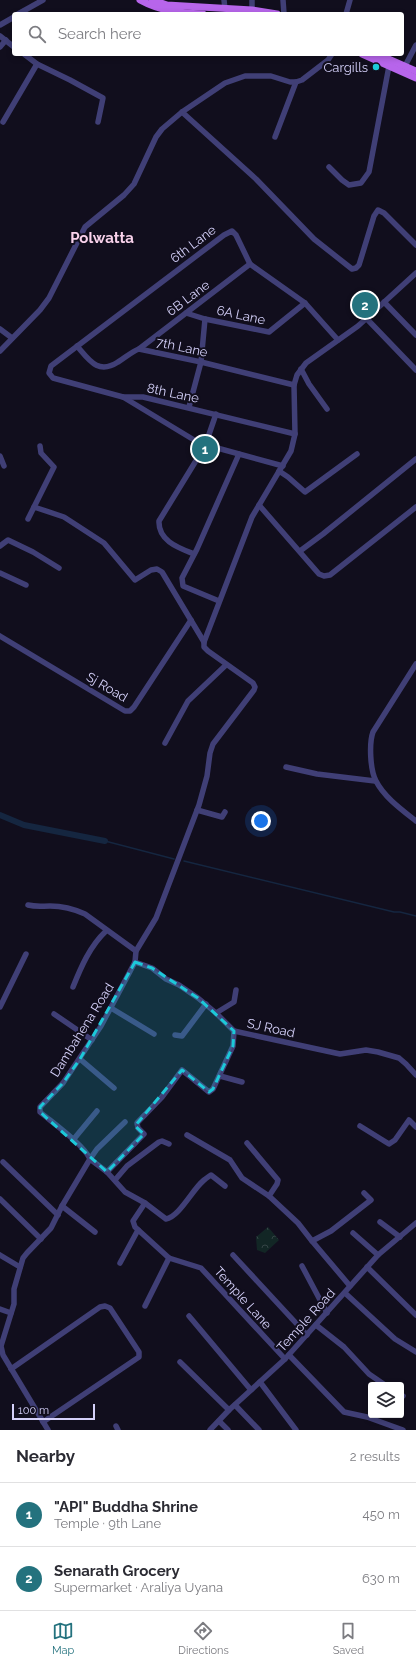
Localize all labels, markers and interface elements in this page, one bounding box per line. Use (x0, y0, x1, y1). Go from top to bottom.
search box (12, 12, 404, 56)
icon: search (26, 23, 48, 45)
text: Search here (58, 25, 141, 43)
place label: Cargills (323, 60, 368, 75)
marker: Cargills (371, 62, 381, 72)
street label: 6th Lane (167, 222, 219, 266)
district label: Polwatta (70, 229, 134, 247)
street label: 6B Lane (164, 277, 213, 319)
pin: 2 (352, 290, 378, 320)
street label: 6A Lane (215, 303, 267, 328)
street label: 7th Lane (155, 334, 209, 360)
street label: 8th Lane (146, 380, 201, 406)
pin: 1 (192, 434, 218, 464)
street label: Sj Road (84, 669, 130, 705)
your location (251, 811, 271, 831)
street label: Dambahena Road (47, 980, 117, 1080)
street label: SJ Road (246, 1016, 296, 1040)
street label: Temple Lane (211, 1264, 275, 1332)
street label: Temple Road (274, 1285, 338, 1355)
map controls (368, 1382, 404, 1418)
button: layers (368, 1382, 404, 1418)
scale bar (12, 1402, 95, 1421)
text: 100 m (18, 1404, 49, 1417)
text: Nearby (16, 1446, 75, 1466)
text: 2 results (350, 1449, 400, 1464)
text: "API" Buddha Shrine (54, 1498, 198, 1516)
text: 1 (26, 1507, 32, 1522)
text: 450 m (363, 1507, 400, 1522)
text: Temple · 9th Lane (54, 1516, 161, 1531)
text: Senarath Grocery (54, 1562, 180, 1580)
text: 2 (25, 1571, 33, 1586)
text: 630 m (362, 1571, 400, 1586)
text: Supermarket · Araliya Uyana (54, 1580, 223, 1595)
tab: Map (52, 1620, 74, 1657)
tab: Directions (178, 1620, 229, 1657)
tab: Saved (333, 1620, 364, 1657)

